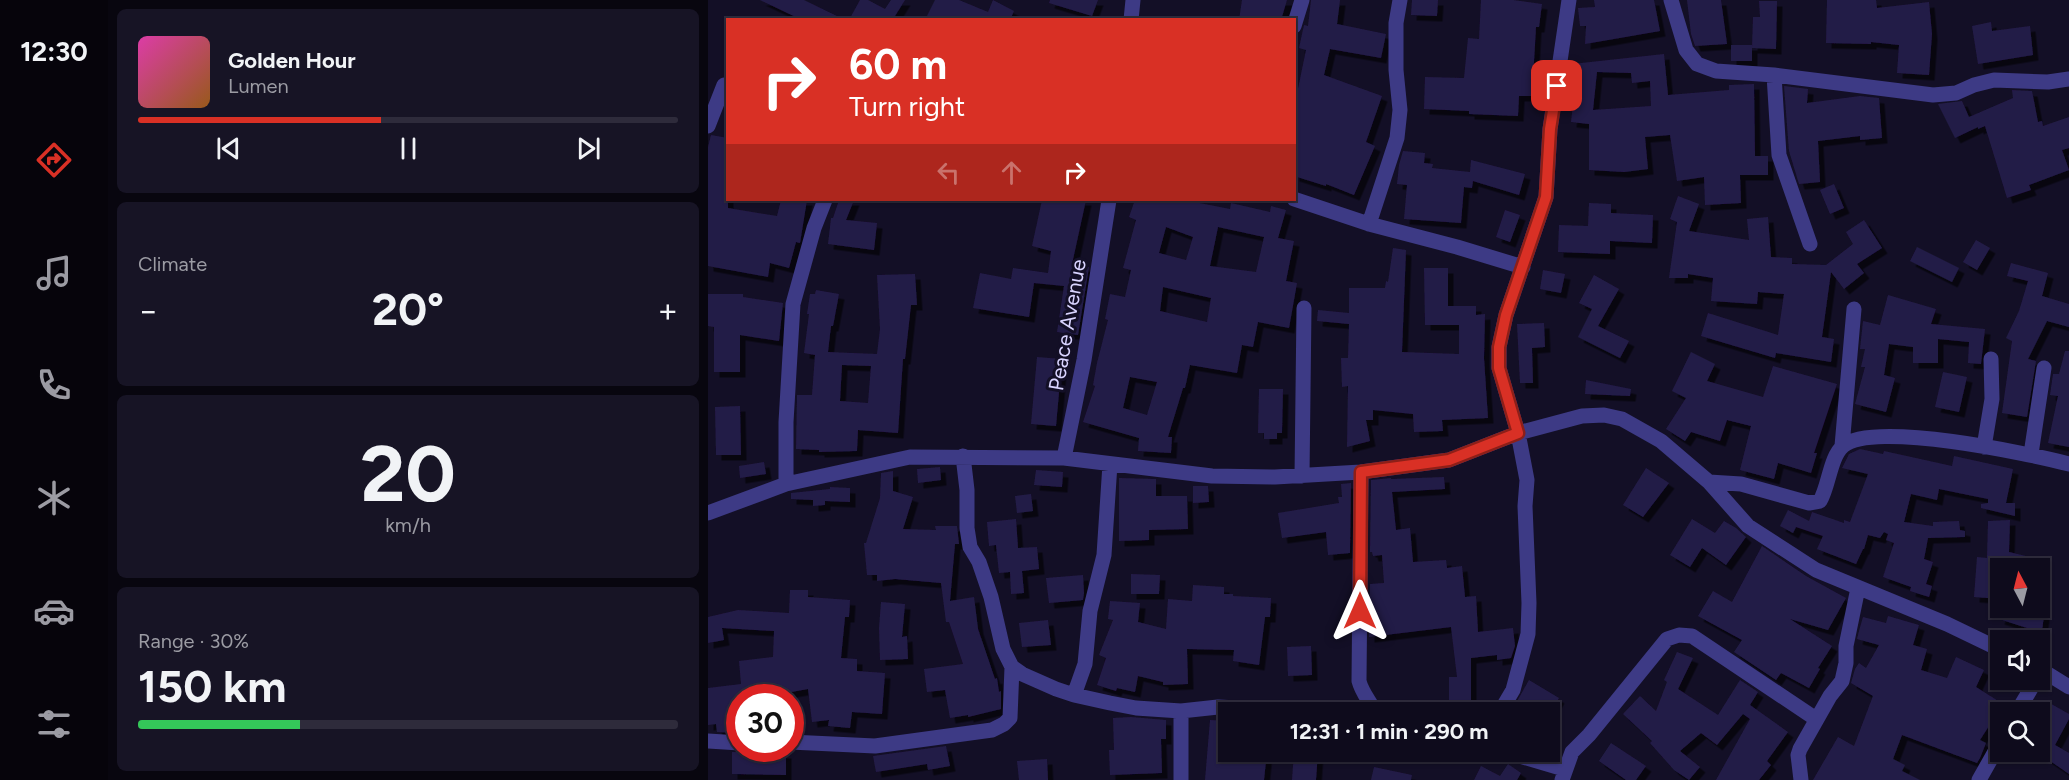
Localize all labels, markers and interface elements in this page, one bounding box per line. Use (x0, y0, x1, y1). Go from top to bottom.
text: 12:30 (20, 35, 88, 68)
text: 60 m (849, 39, 947, 90)
icon: right (750, 42, 828, 120)
text: Golden Hour (228, 47, 356, 74)
pin (1531, 60, 1582, 111)
icon: arrive (1540, 69, 1573, 102)
text: Lumen (228, 74, 289, 98)
text: Turn right (849, 90, 965, 123)
icon: previous (212, 132, 245, 165)
icon: pause (392, 132, 425, 165)
icon: next (572, 132, 605, 165)
icon: directions (33, 139, 75, 181)
icon: left (932, 156, 965, 189)
icon: ahead (995, 156, 1028, 189)
icon: right (1058, 156, 1091, 189)
icon: music (33, 252, 75, 294)
text: Climate (138, 252, 207, 276)
street label: Peace Avenue (1043, 257, 1091, 393)
text: 20° (372, 282, 444, 336)
text: − (138, 291, 159, 330)
text: + (657, 291, 678, 330)
icon: phone (33, 364, 75, 406)
text: 20 (360, 427, 456, 521)
icon: climate (33, 477, 75, 519)
text: km/h (385, 513, 431, 537)
north arrow (1990, 558, 2050, 618)
map controls (1990, 558, 2050, 762)
position arrow (1328, 579, 1392, 643)
icon: car (33, 590, 75, 632)
text: Range · 30% (138, 629, 249, 653)
button: sound (1990, 630, 2050, 690)
text: 150 km (138, 659, 286, 713)
speed limit sign: 30 (726, 684, 804, 762)
button: search (1990, 702, 2050, 762)
icon: filters (33, 703, 75, 745)
text: 12:31 · 1 min · 290 m (1290, 718, 1488, 745)

